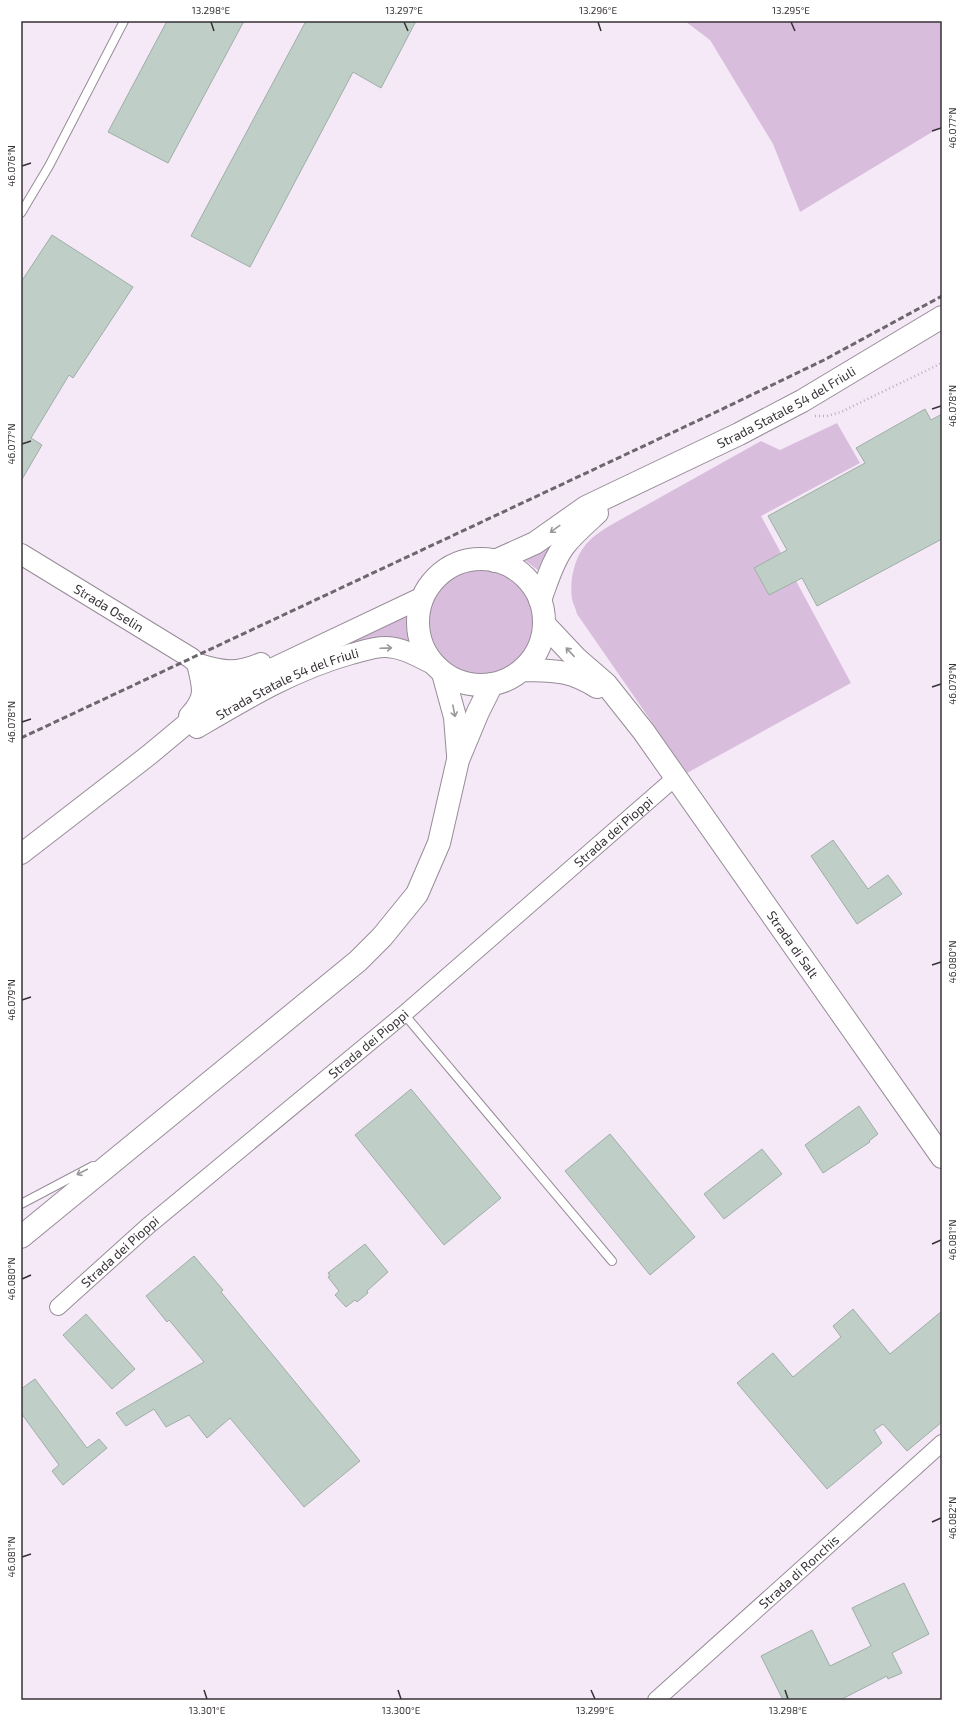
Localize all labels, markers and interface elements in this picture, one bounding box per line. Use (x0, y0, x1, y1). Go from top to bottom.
text: 13.298°E (192, 4, 231, 16)
text: 13.297°E (385, 4, 423, 16)
text: 13.296°E (579, 4, 617, 16)
text: 13.295°E (772, 4, 810, 16)
text: 46.077°N (946, 107, 958, 149)
text: 46.076°N (5, 145, 17, 187)
street label: Strada Statale 54 del Friuli (714, 363, 858, 451)
text: 46.078°N (946, 385, 958, 427)
text: 46.077°N (5, 423, 17, 465)
one-way arrow (550, 525, 561, 533)
street label: Strada Oselin (71, 580, 147, 635)
street label: Strada Statale 54 del Friuli (213, 644, 360, 723)
one-way arrow (379, 644, 392, 651)
one-way arrow (565, 647, 575, 657)
text: 46.079°N (946, 663, 958, 705)
text: 46.078°N (5, 701, 17, 743)
one-way arrow (450, 704, 458, 717)
street label: Strada dei Pioppi (571, 793, 656, 870)
street label: Strada di Salt (764, 908, 822, 981)
text: 46.080°N (946, 941, 958, 983)
text: 46.079°N (5, 979, 17, 1021)
street label: Strada dei Pioppi (325, 1006, 412, 1081)
one-way arrow (77, 1169, 89, 1176)
street label: Strada dei Pioppi (77, 1212, 162, 1291)
text: 46.081°N (946, 1220, 958, 1260)
text: 46.080°N (5, 1258, 17, 1300)
text: 46.082°N (946, 1497, 958, 1539)
street label: Strada di Ronchis (755, 1532, 842, 1612)
text: 46.081°N (5, 1537, 17, 1577)
text: 13.301°E (189, 1704, 226, 1716)
text: 13.300°E (382, 1704, 421, 1716)
text: 13.299°E (576, 1704, 614, 1716)
text: 13.298°E (769, 1704, 808, 1716)

